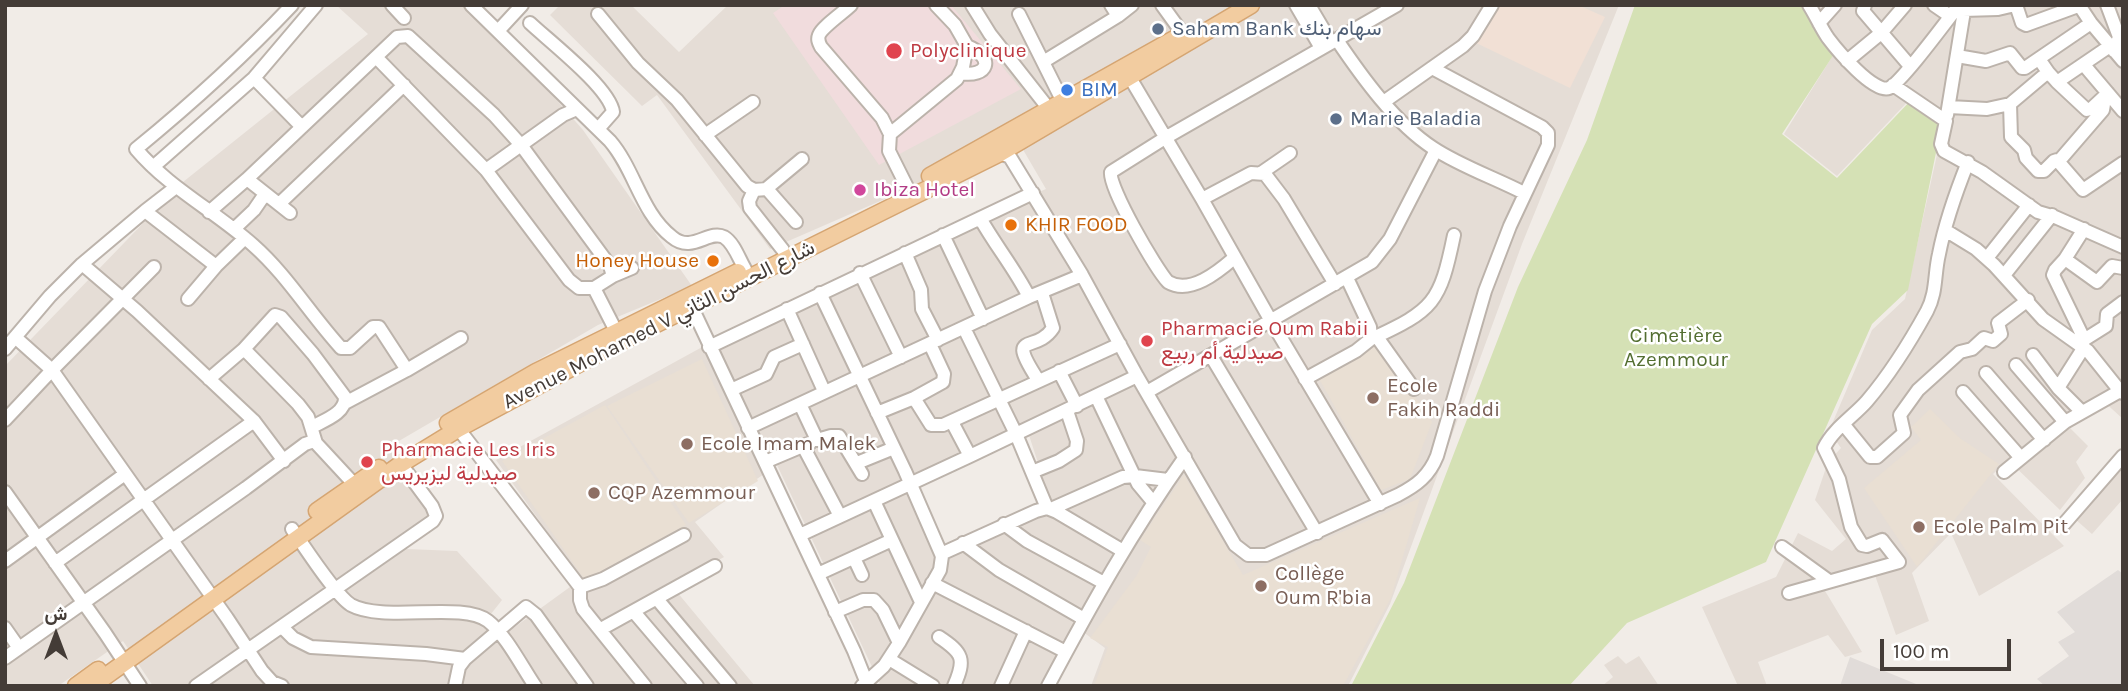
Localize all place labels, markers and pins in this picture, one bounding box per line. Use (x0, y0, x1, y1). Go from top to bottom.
place label: Saham Bank سهام بنك (1172, 16, 1382, 42)
marker: Saham Bank سهام بنك (1150, 21, 1166, 37)
place label: Polyclinique (910, 38, 1026, 64)
marker: Polyclinique (884, 41, 904, 61)
place label: BIM (1081, 77, 1118, 103)
marker: BIM (1059, 82, 1075, 98)
place label: Marie Baladia (1350, 106, 1481, 132)
marker: Marie Baladia (1328, 111, 1344, 127)
place label: Ibiza Hotel (874, 177, 975, 203)
marker: Ibiza Hotel (852, 182, 868, 198)
place label: KHIR FOOD (1025, 212, 1128, 238)
marker: KHIR FOOD (1003, 217, 1019, 233)
place label: Honey House (575, 248, 699, 274)
marker: Honey House (705, 253, 721, 269)
place label: Pharmacie Oum Rabii صيدلية أم ربيع (1161, 316, 1369, 366)
marker: Pharmacie Oum Rabii صيدلية أم ربيع (1139, 333, 1155, 349)
place label: Ecole Fakih Raddi (1387, 373, 1500, 423)
marker: Ecole Fakih Raddi (1365, 390, 1381, 406)
place label: Ecole Imam Malek (701, 431, 876, 457)
marker: Ecole Imam Malek (679, 436, 695, 452)
place label: Pharmacie Les Iris صيدلية ليزيريس (381, 437, 556, 487)
marker: Pharmacie Les Iris صيدلية ليزيريس (359, 454, 375, 470)
place label: CQP Azemmour (608, 480, 755, 506)
marker: CQP Azemmour (586, 485, 602, 501)
place label: Ecole Palm Pit (1933, 514, 2068, 540)
marker: Ecole Palm Pit (1911, 519, 1927, 535)
place label: Collège Oum R'bia (1275, 561, 1372, 611)
marker: Collège Oum R'bia (1253, 578, 1269, 594)

